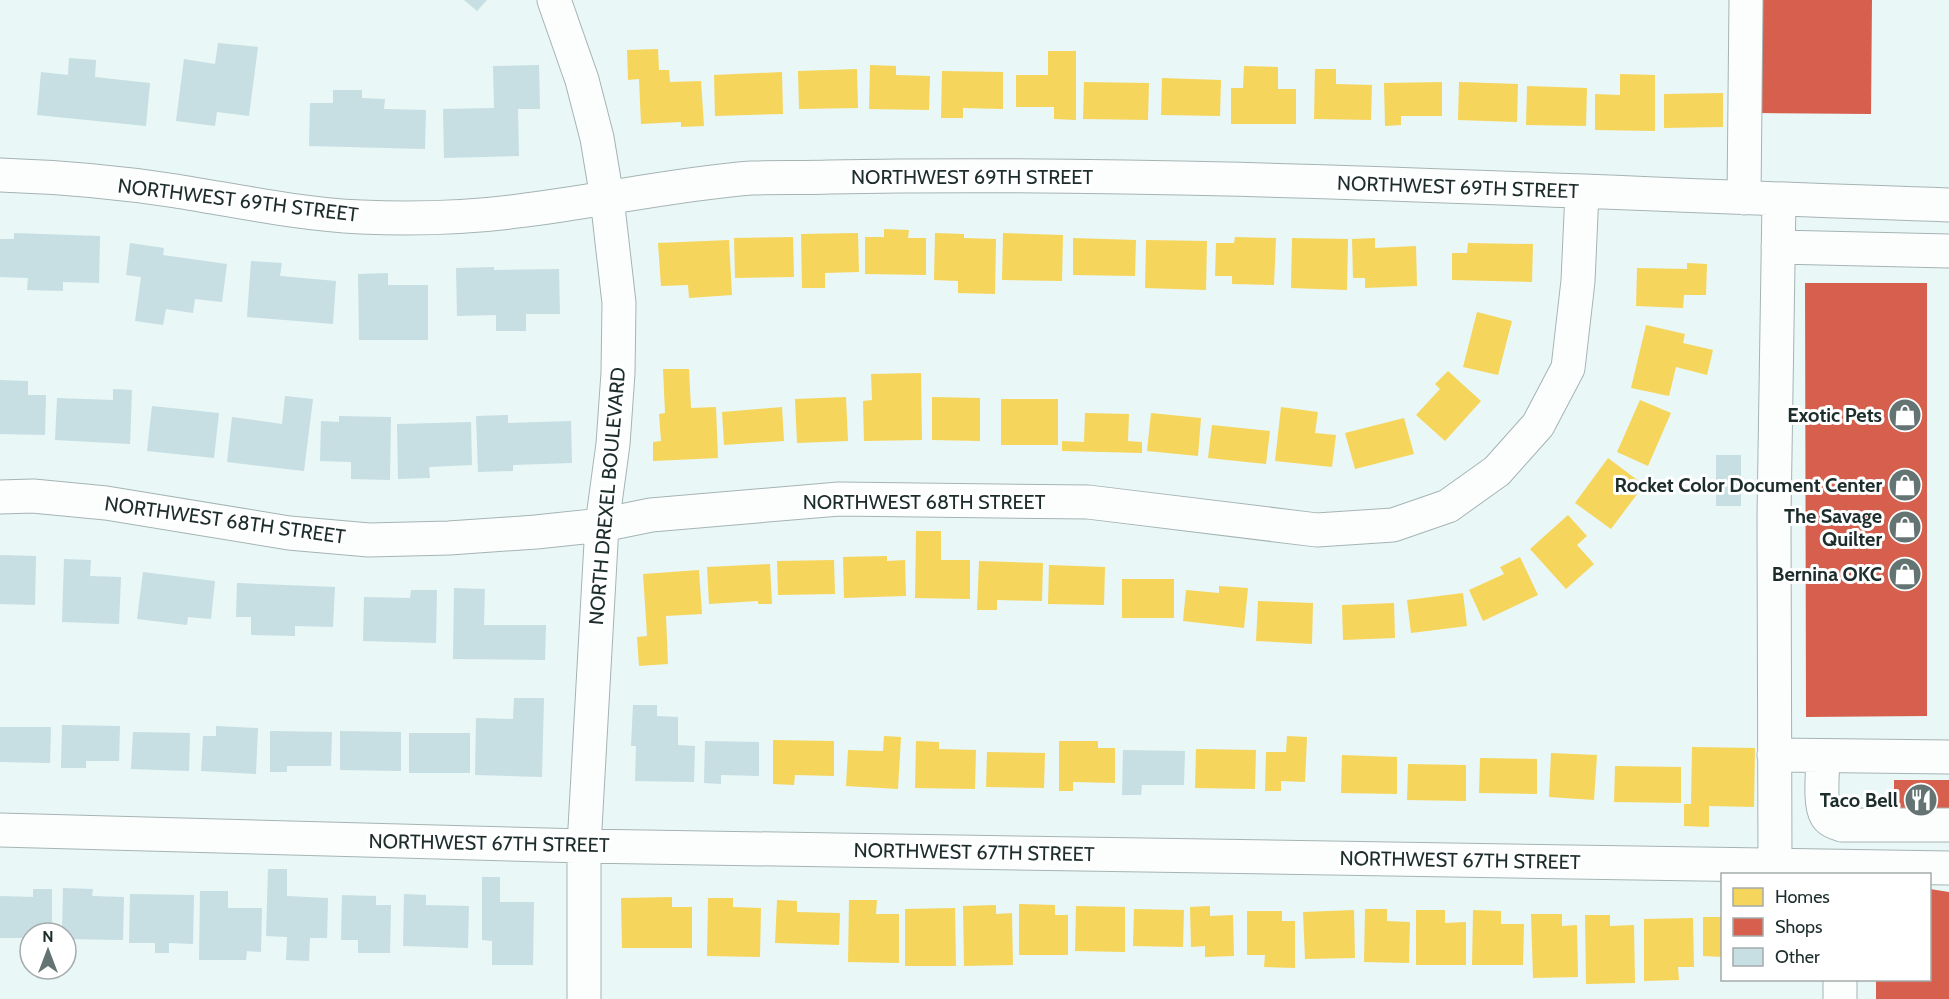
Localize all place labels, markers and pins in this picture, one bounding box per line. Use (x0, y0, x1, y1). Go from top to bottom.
shop icon: Exotic Pets (1887, 397, 1923, 433)
place label: Exotic Pets (1787, 403, 1882, 427)
shop icon: Rocket Color Document Center (1887, 467, 1923, 503)
place label: Rocket Color Document Center (1615, 473, 1882, 497)
place label: The Savage Quilter (1784, 504, 1882, 551)
shop icon: The Savage Quilter (1887, 509, 1923, 545)
shop icon: Bernina OKC (1887, 556, 1923, 592)
place label: Bernina OKC (1772, 562, 1882, 586)
restaurant icon: Taco Bell (1903, 782, 1939, 818)
place label: Taco Bell (1820, 788, 1898, 812)

